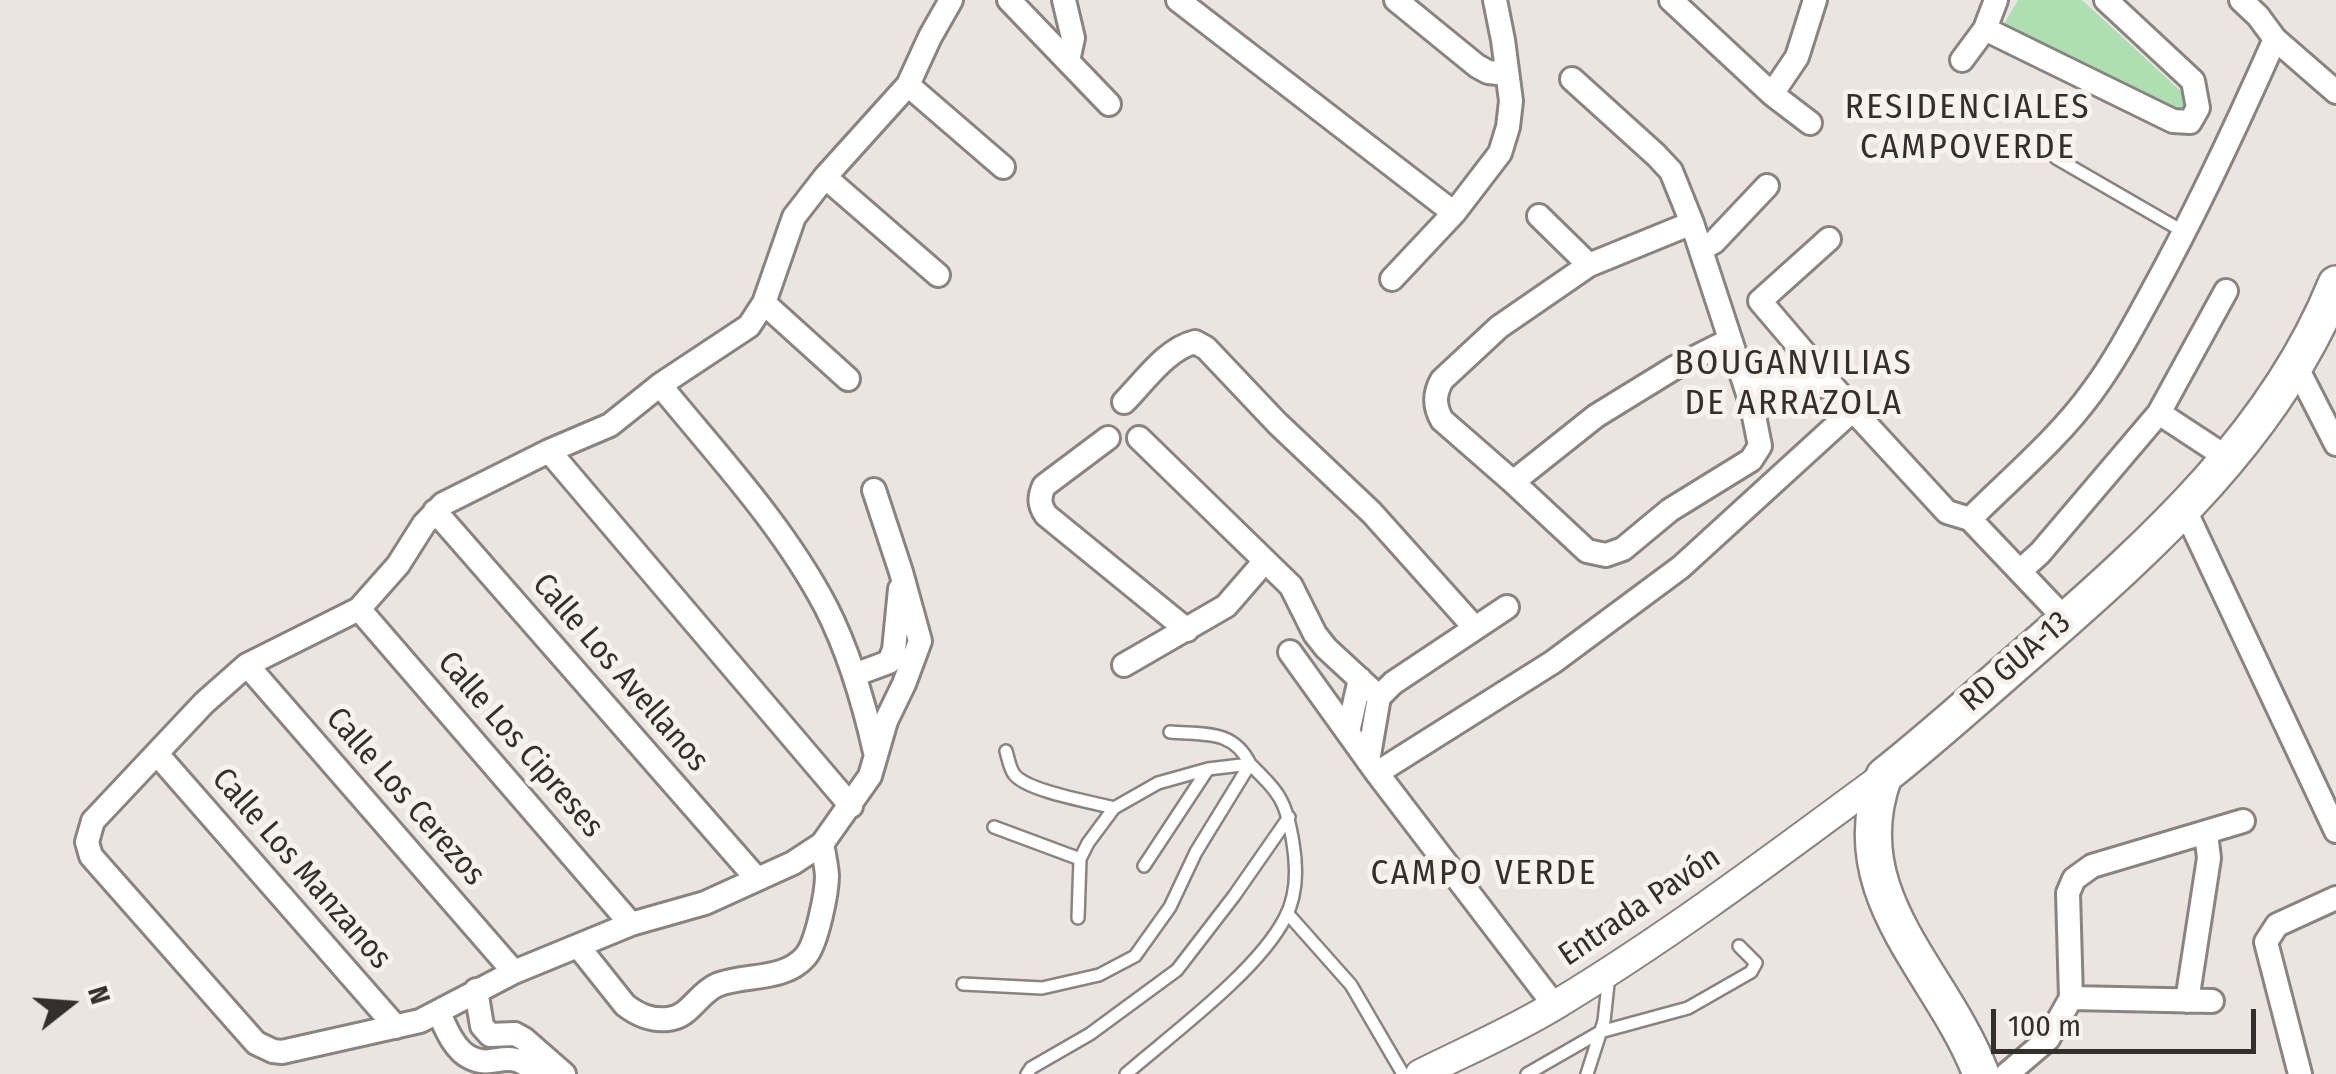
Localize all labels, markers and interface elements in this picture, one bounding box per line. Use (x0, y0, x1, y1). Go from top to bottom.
district label: RESIDENCIALES CAMPOVERDE (1845, 87, 2091, 169)
district label: BOUGANVILIAS DE ARRAZOLA (1675, 343, 1913, 425)
street label: Calle Los Avellanos (524, 566, 716, 780)
street label: RD GUA-13 (1953, 604, 2079, 720)
street label: Calle Los Cipreses (429, 644, 611, 846)
street label: Calle Los Cerezos (317, 700, 493, 894)
street label: Calle Los Manzanos (203, 761, 399, 977)
street label: Entrada Pavón (1552, 839, 1728, 975)
district label: CAMPO VERDE (1370, 853, 1598, 895)
north arrow (20, 954, 120, 1054)
text: N (81, 982, 117, 1008)
scale bar (1996, 989, 2261, 1051)
text: 100 m (2008, 1008, 2081, 1044)

